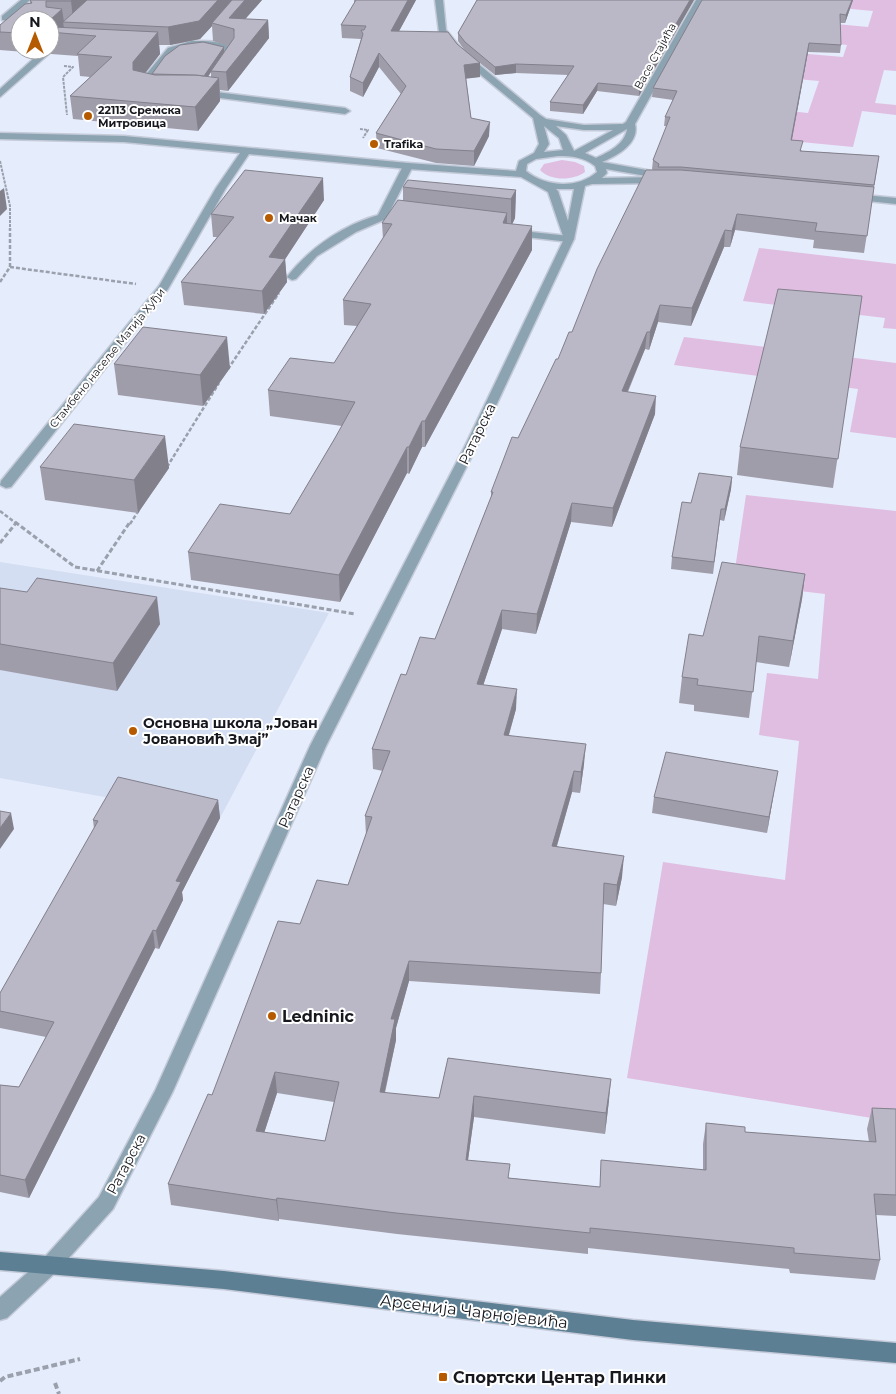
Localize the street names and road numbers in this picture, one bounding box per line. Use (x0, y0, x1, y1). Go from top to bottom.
street label: Васе Стајића (631, 20, 679, 92)
street label: Стамбено насеље Матија Хуђи (46, 285, 168, 431)
street label: Ратарска (454, 400, 500, 468)
street label: Ратарска (274, 763, 318, 831)
street label: Ратарска (102, 1130, 150, 1198)
street label: Арсенија Чарнојевића (379, 1291, 569, 1332)

